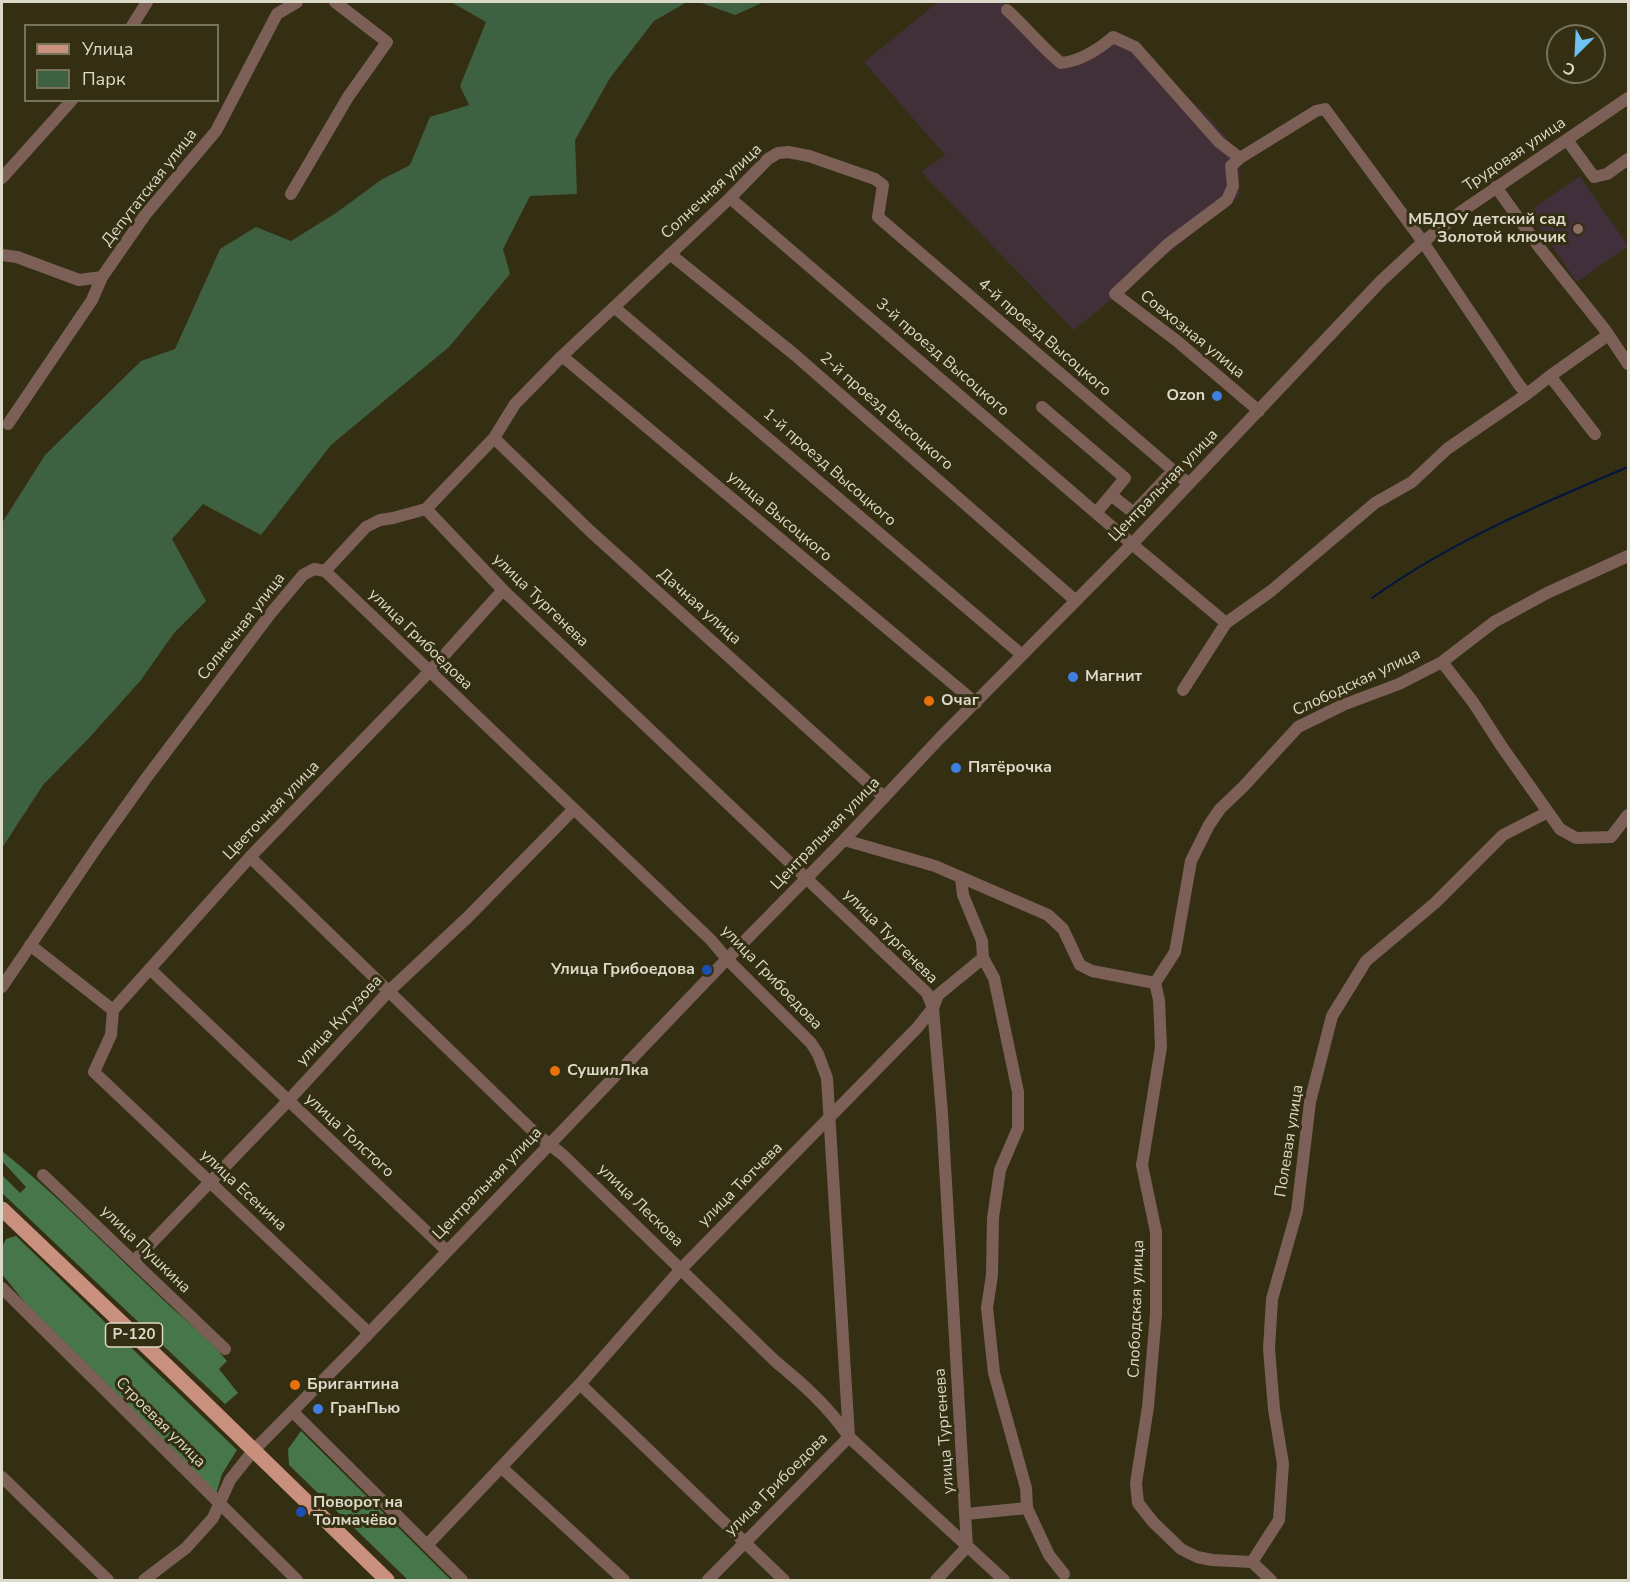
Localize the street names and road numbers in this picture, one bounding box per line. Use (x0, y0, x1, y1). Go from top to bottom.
street label: Трудовая улица (1460, 114, 1570, 196)
street label: Депутатская улица (98, 125, 202, 251)
street label: Солнечная улица (658, 140, 766, 244)
street label: 4-й проезд Высоцкого (973, 275, 1115, 401)
street label: Совхозная улица (1136, 287, 1248, 383)
street label: 3-й проезд Высоцкого (871, 295, 1013, 421)
street label: 2-й проезд Высоцкого (815, 349, 957, 475)
street label: 1-й проезд Высоцкого (758, 405, 900, 531)
street label: Центральная улица (1105, 426, 1223, 546)
street label: улица Высоцкого (723, 468, 835, 566)
street label: улица Тургенева (488, 550, 592, 652)
street label: Дачная улица (653, 565, 745, 649)
street label: Солнечная улица (194, 569, 290, 685)
street label: улица Грибоедова (364, 585, 476, 695)
street label: Слободская улица (1290, 645, 1424, 721)
street label: Цветочная улица (220, 757, 324, 865)
street label: Центральная улица (767, 774, 885, 894)
street label: улица Тургенева (839, 886, 941, 988)
street label: улица Грибоедова (716, 922, 826, 1034)
street label: улица Кутузова (293, 972, 387, 1070)
street label: Полевая улица (1272, 1083, 1308, 1199)
street label: улица Толстого (300, 1090, 398, 1182)
street label: Центральная улица (429, 1124, 547, 1244)
street label: улица Тютчева (695, 1139, 787, 1231)
street label: улица Есенина (196, 1146, 290, 1236)
street label: улица Лескова (593, 1160, 687, 1252)
street label: улица Пушкина (96, 1202, 194, 1298)
street label: Слободская улица (1125, 1239, 1149, 1379)
road number: Р-120 (106, 1323, 162, 1347)
street label: улица Тургенева (931, 1367, 959, 1495)
street label: Строевая улица (111, 1374, 209, 1472)
street label: улица Грибоедова (722, 1430, 832, 1540)

